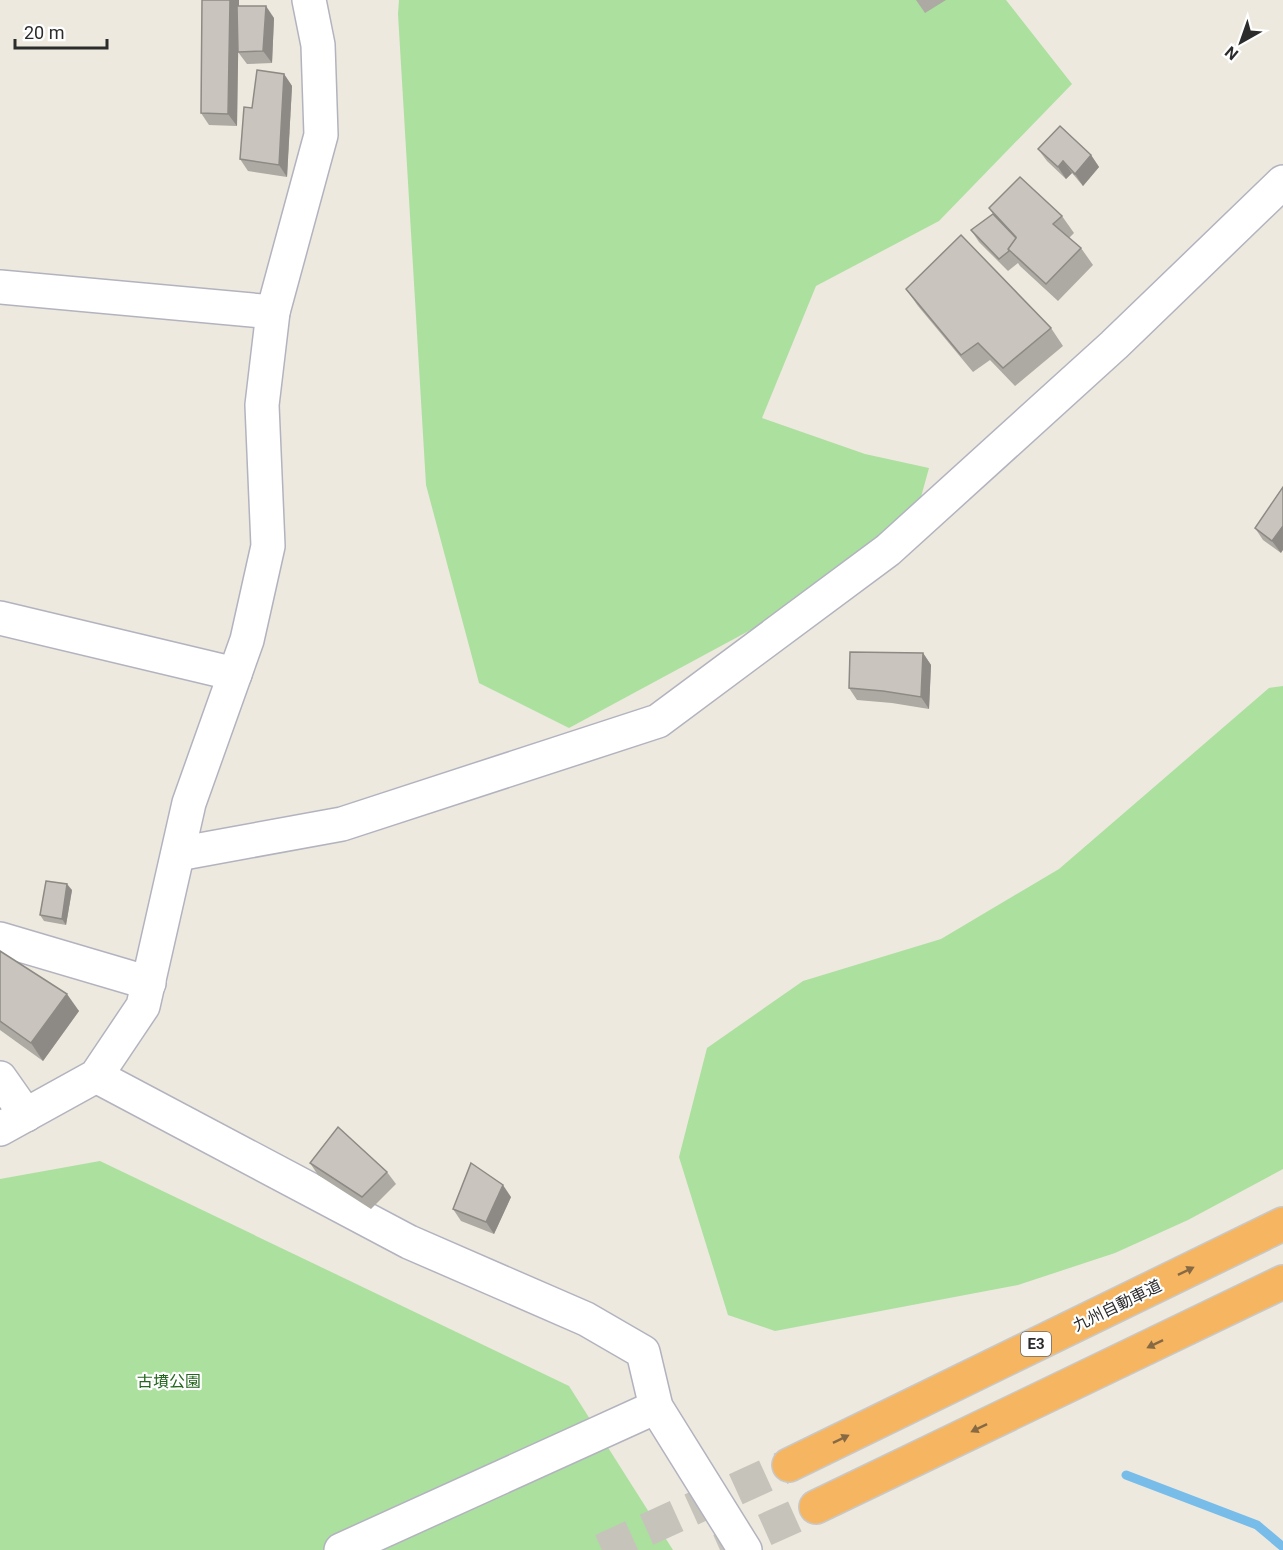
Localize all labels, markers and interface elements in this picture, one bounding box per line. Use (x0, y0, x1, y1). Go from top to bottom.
scale bar (15, 12, 106, 50)
north arrow (1211, 12, 1271, 72)
text: 20 m (24, 22, 64, 43)
text: N (1221, 42, 1242, 64)
one-way arrow (1178, 1266, 1195, 1275)
street label: 九州自動車道 (1070, 1276, 1165, 1335)
road number: E3 (1021, 1332, 1051, 1356)
one-way arrow (1146, 1339, 1163, 1348)
park label: 古墳公園 (137, 1372, 201, 1391)
one-way arrow (970, 1424, 987, 1433)
one-way arrow (833, 1435, 850, 1444)

